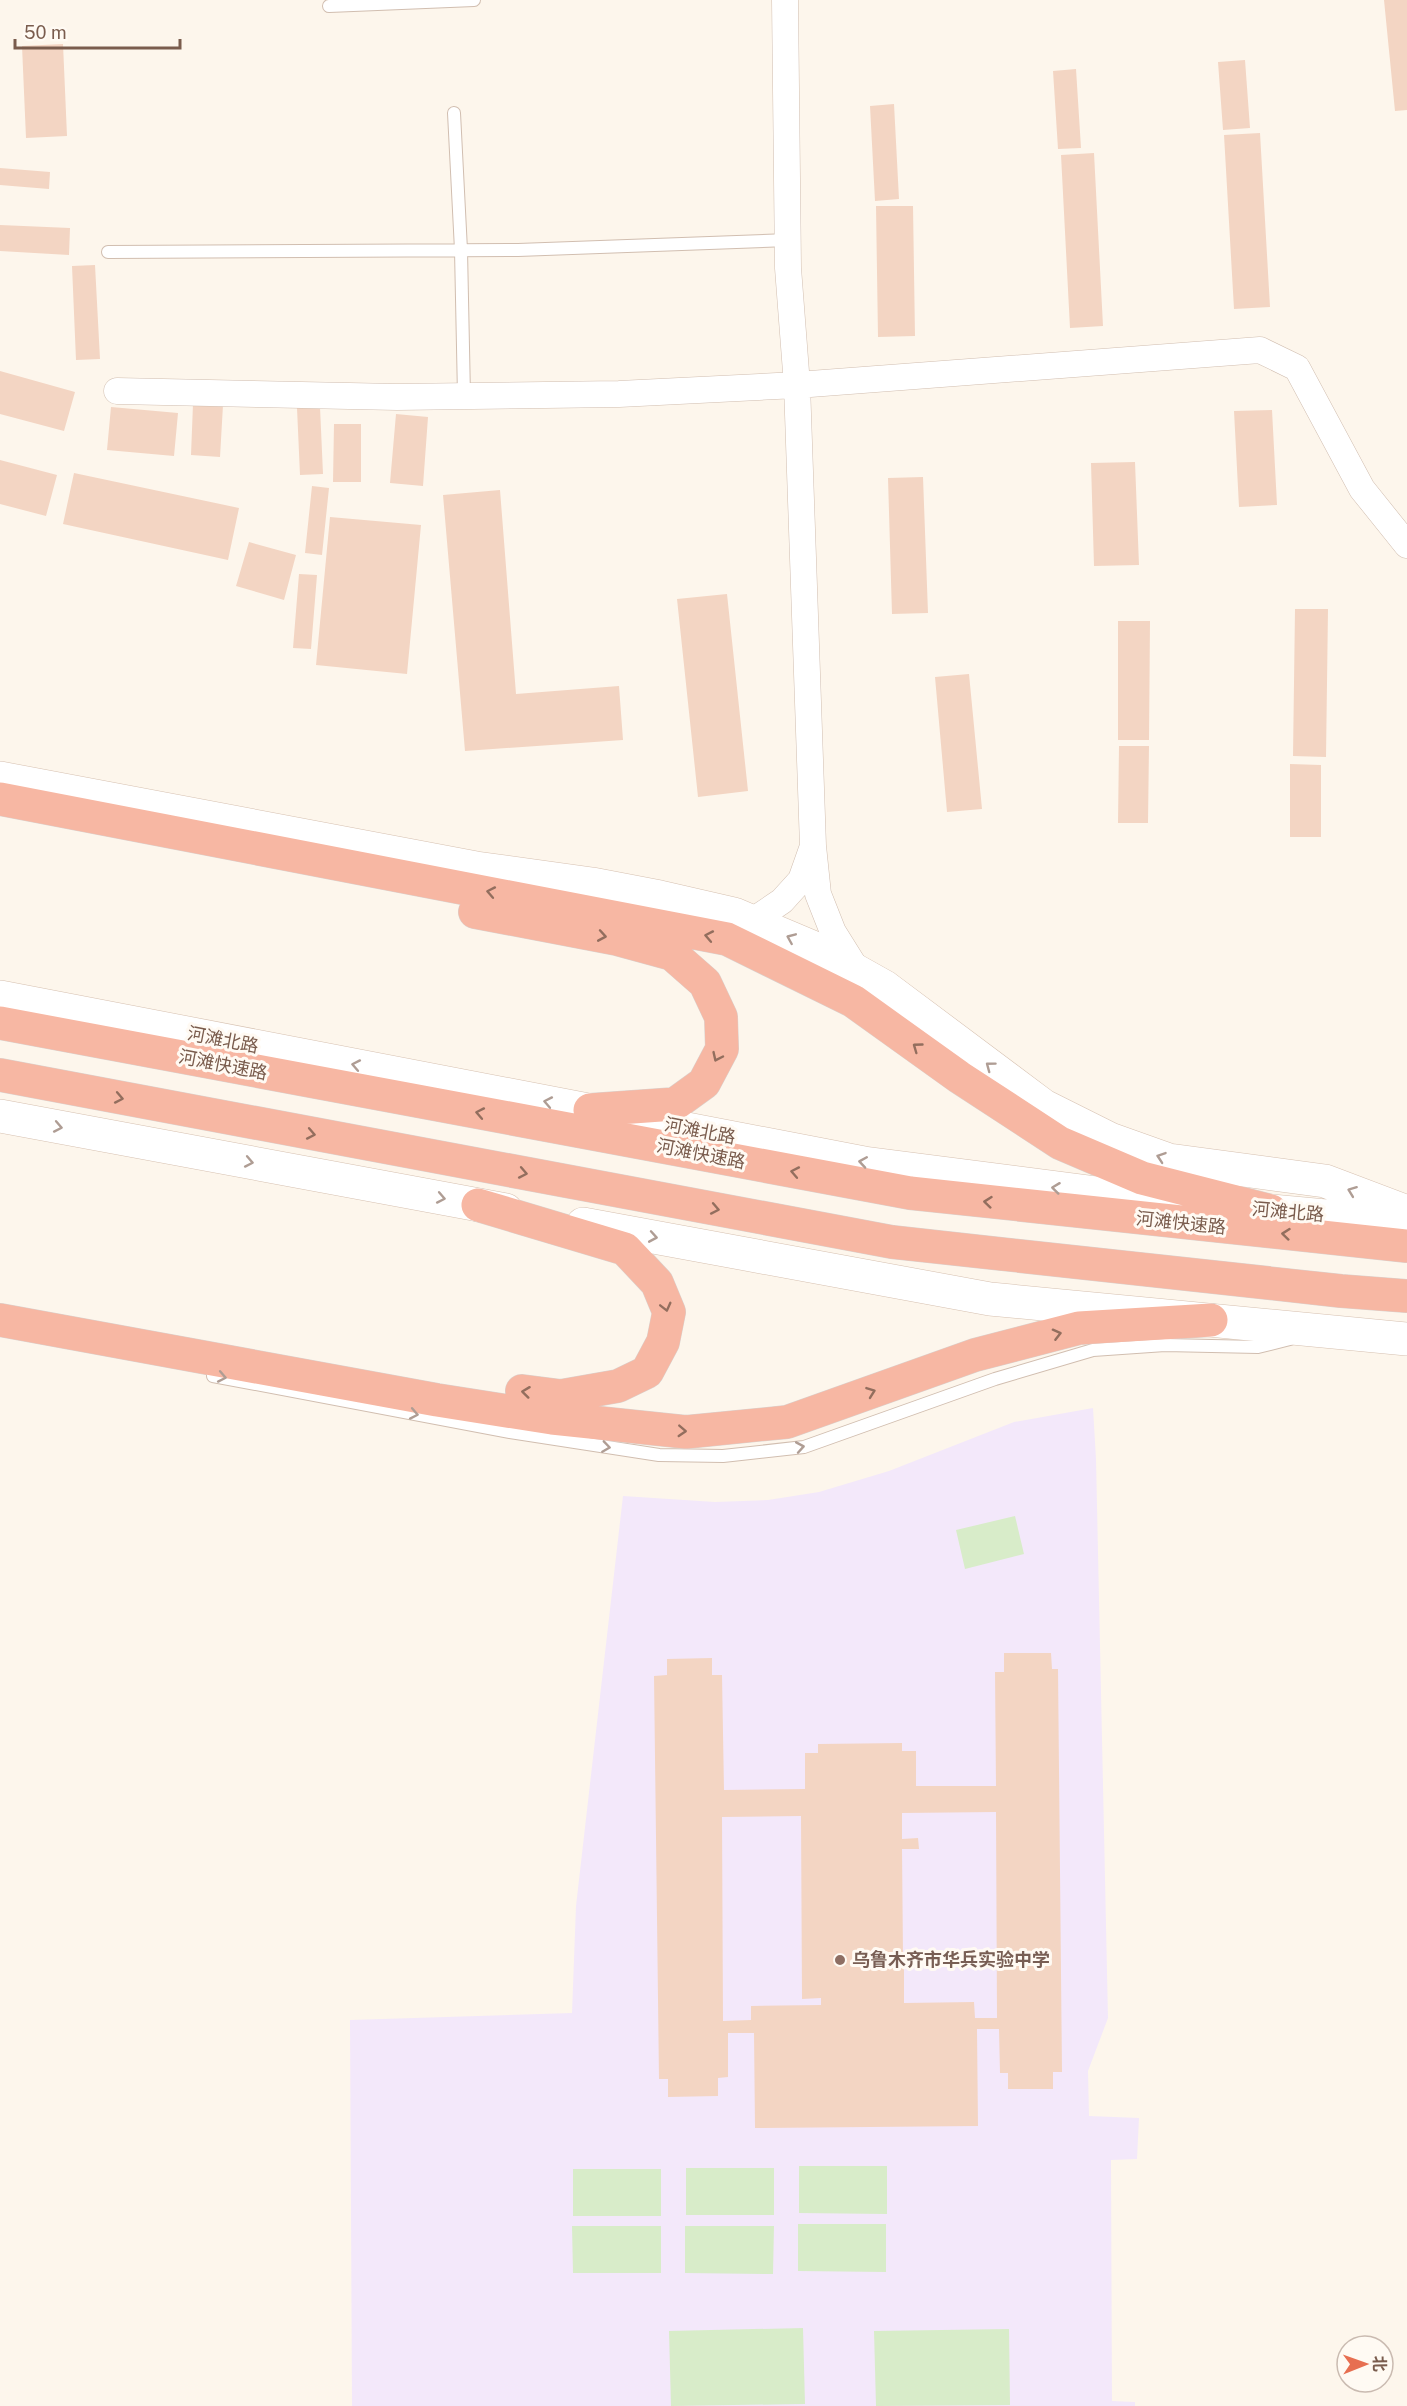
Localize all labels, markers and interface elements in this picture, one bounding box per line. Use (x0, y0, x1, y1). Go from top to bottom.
scale bar (15, 12, 180, 50)
text: 50 m (24, 22, 67, 43)
one-way arrow (486, 886, 496, 899)
one-way arrow (596, 929, 606, 942)
one-way arrow (705, 930, 715, 943)
one-way arrow (787, 933, 798, 945)
street label: 河滩北路 (186, 1022, 260, 1057)
one-way arrow (912, 1043, 923, 1054)
street label: 河滩快速路 (177, 1046, 269, 1083)
one-way arrow (712, 1050, 724, 1061)
one-way arrow (351, 1059, 361, 1072)
one-way arrow (986, 1062, 997, 1073)
one-way arrow (114, 1091, 124, 1104)
one-way arrow (543, 1096, 553, 1109)
one-way arrow (475, 1107, 485, 1120)
street label: 河滩北路 (663, 1113, 737, 1148)
one-way arrow (52, 1120, 62, 1133)
one-way arrow (306, 1127, 316, 1140)
street label: 河滩快速路 (655, 1135, 747, 1172)
one-way arrow (1156, 1151, 1167, 1164)
one-way arrow (244, 1155, 254, 1168)
one-way arrow (858, 1156, 868, 1169)
one-way arrow (791, 1166, 801, 1179)
one-way arrow (519, 1167, 528, 1179)
one-way arrow (1052, 1182, 1061, 1194)
one-way arrow (1347, 1186, 1358, 1199)
one-way arrow (436, 1191, 446, 1204)
one-way arrow (983, 1196, 992, 1209)
street label: 河滩北路 (1251, 1198, 1325, 1225)
one-way arrow (710, 1202, 720, 1215)
street label: 河滩快速路 (1135, 1207, 1227, 1238)
one-way arrow (1282, 1229, 1291, 1241)
one-way arrow (648, 1230, 658, 1243)
one-way arrow (658, 1302, 671, 1312)
one-way arrow (1052, 1328, 1062, 1341)
one-way arrow (217, 1370, 227, 1383)
one-way arrow (522, 1386, 531, 1399)
one-way arrow (865, 1386, 876, 1399)
one-way arrow (409, 1407, 419, 1420)
one-way arrow (678, 1425, 687, 1438)
one-way arrow (602, 1440, 611, 1452)
one-way arrow (795, 1441, 805, 1454)
place label: 乌鲁木齐市华兵实验中学 (852, 1949, 1050, 1970)
marker: 乌鲁木齐市华兵实验中学 (833, 1953, 847, 1967)
north arrow (1335, 2334, 1395, 2394)
text: 北 (1370, 2356, 1389, 2372)

